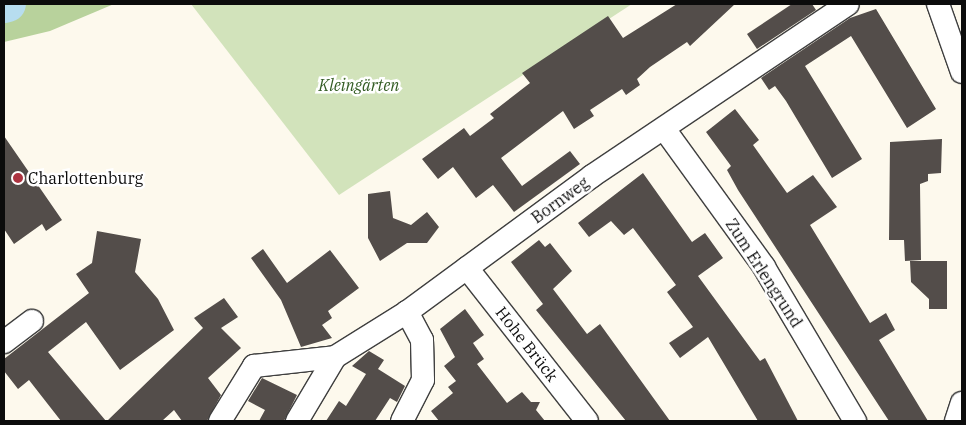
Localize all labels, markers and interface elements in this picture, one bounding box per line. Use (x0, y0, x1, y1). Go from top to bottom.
park label: Kleingärten (319, 75, 399, 95)
place label: Charlottenburg (28, 168, 143, 188)
marker: Charlottenburg (12, 172, 24, 184)
street label: Bornweg (527, 173, 593, 227)
street label: Zum Erlengrund (722, 215, 806, 331)
street label: Hohe Brück (492, 303, 562, 385)

